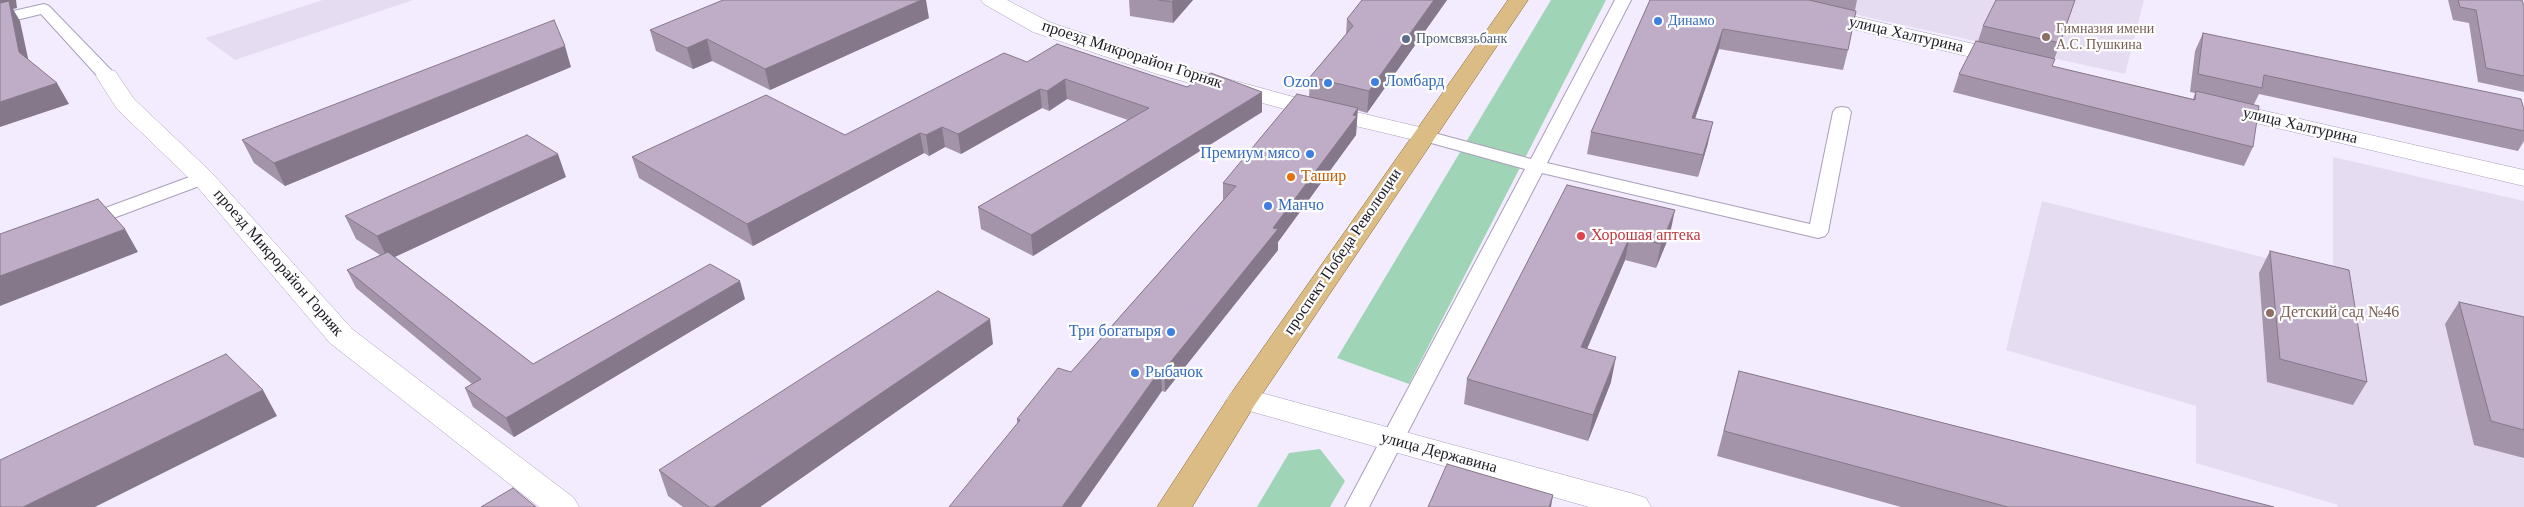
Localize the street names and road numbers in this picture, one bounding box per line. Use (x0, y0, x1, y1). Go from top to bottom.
street label: улица Халтурина (1847, 12, 1965, 58)
street label: проезд Микрорайон Горняк (1039, 17, 1225, 93)
street label: улица Халтурина (2241, 103, 2359, 149)
street label: проспект Победа Революции (1280, 165, 1406, 339)
street label: проезд Микрорайон Горняк (209, 186, 347, 340)
street label: улица Державина (1379, 428, 1499, 478)

